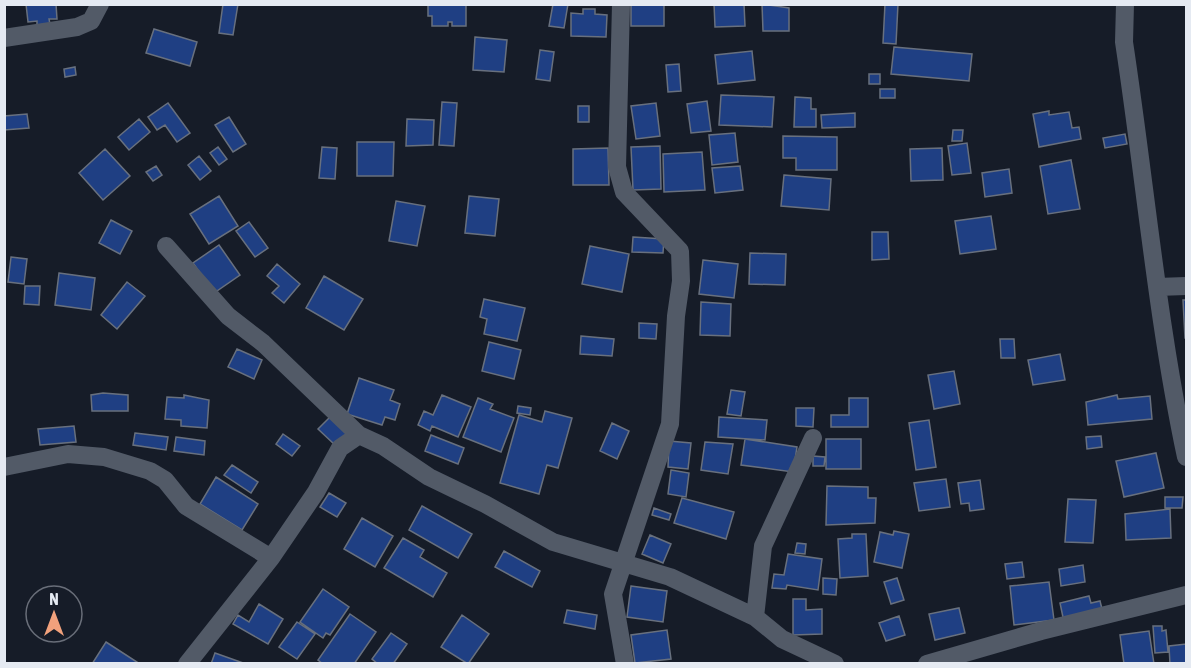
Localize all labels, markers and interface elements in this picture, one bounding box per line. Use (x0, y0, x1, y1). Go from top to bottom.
north arrow (24, 584, 84, 644)
text: N (49, 590, 59, 608)

